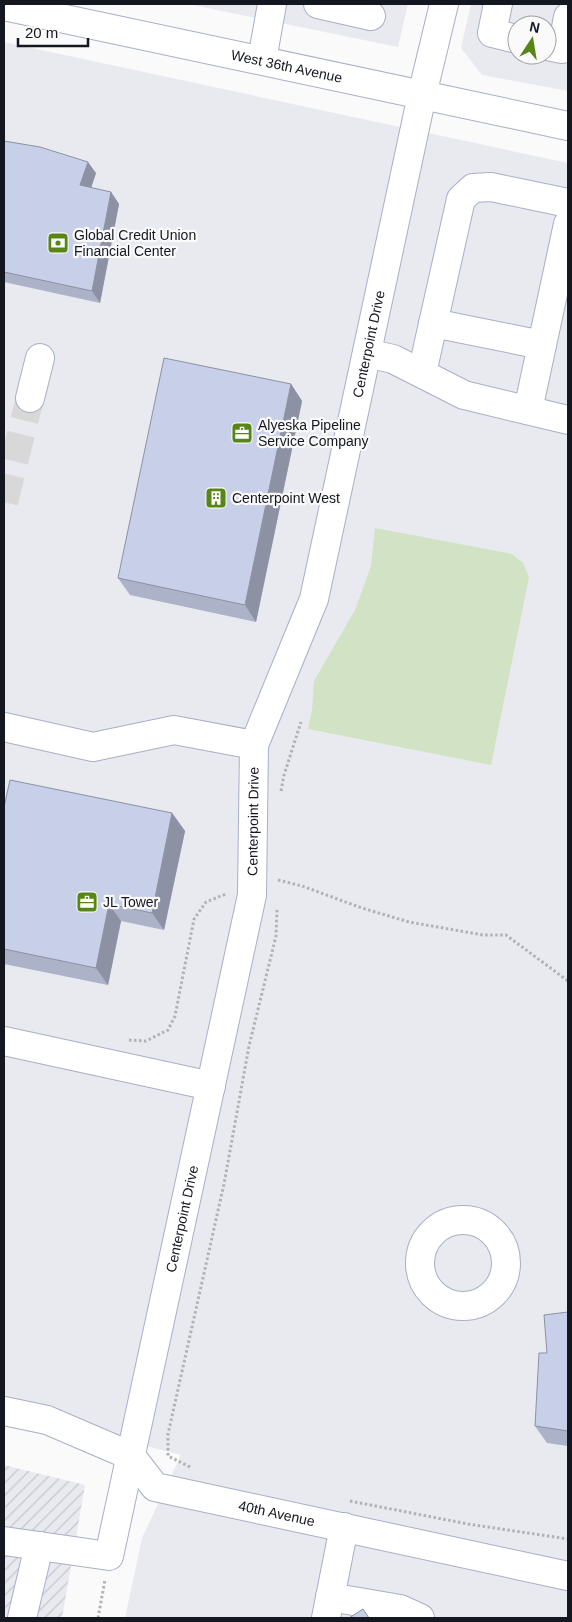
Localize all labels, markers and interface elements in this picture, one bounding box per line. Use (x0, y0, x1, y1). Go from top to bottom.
scale bar (18, 15, 88, 47)
north arrow (507, 15, 557, 65)
text: N (528, 18, 541, 36)
text: 20 m (25, 24, 58, 41)
street label: West 36th Avenue (230, 47, 344, 86)
place label: Global Credit Union Financial Center (74, 227, 196, 259)
bank icon: Global Credit Union Financial Center (46, 231, 70, 255)
street label: Centerpoint Drive (349, 289, 388, 399)
place label: Alyeska Pipeline Service Company (258, 417, 369, 449)
office icon: Alyeska Pipeline Service Company (230, 421, 254, 445)
building icon: Centerpoint West (204, 486, 228, 510)
place label: Centerpoint West (232, 490, 340, 506)
street label: Centerpoint Drive (244, 767, 262, 876)
office icon: JL Tower (75, 890, 99, 914)
place label: JL Tower (103, 894, 159, 910)
street label: Centerpoint Drive (163, 1164, 201, 1274)
street label: 40th Avenue (237, 1497, 317, 1529)

